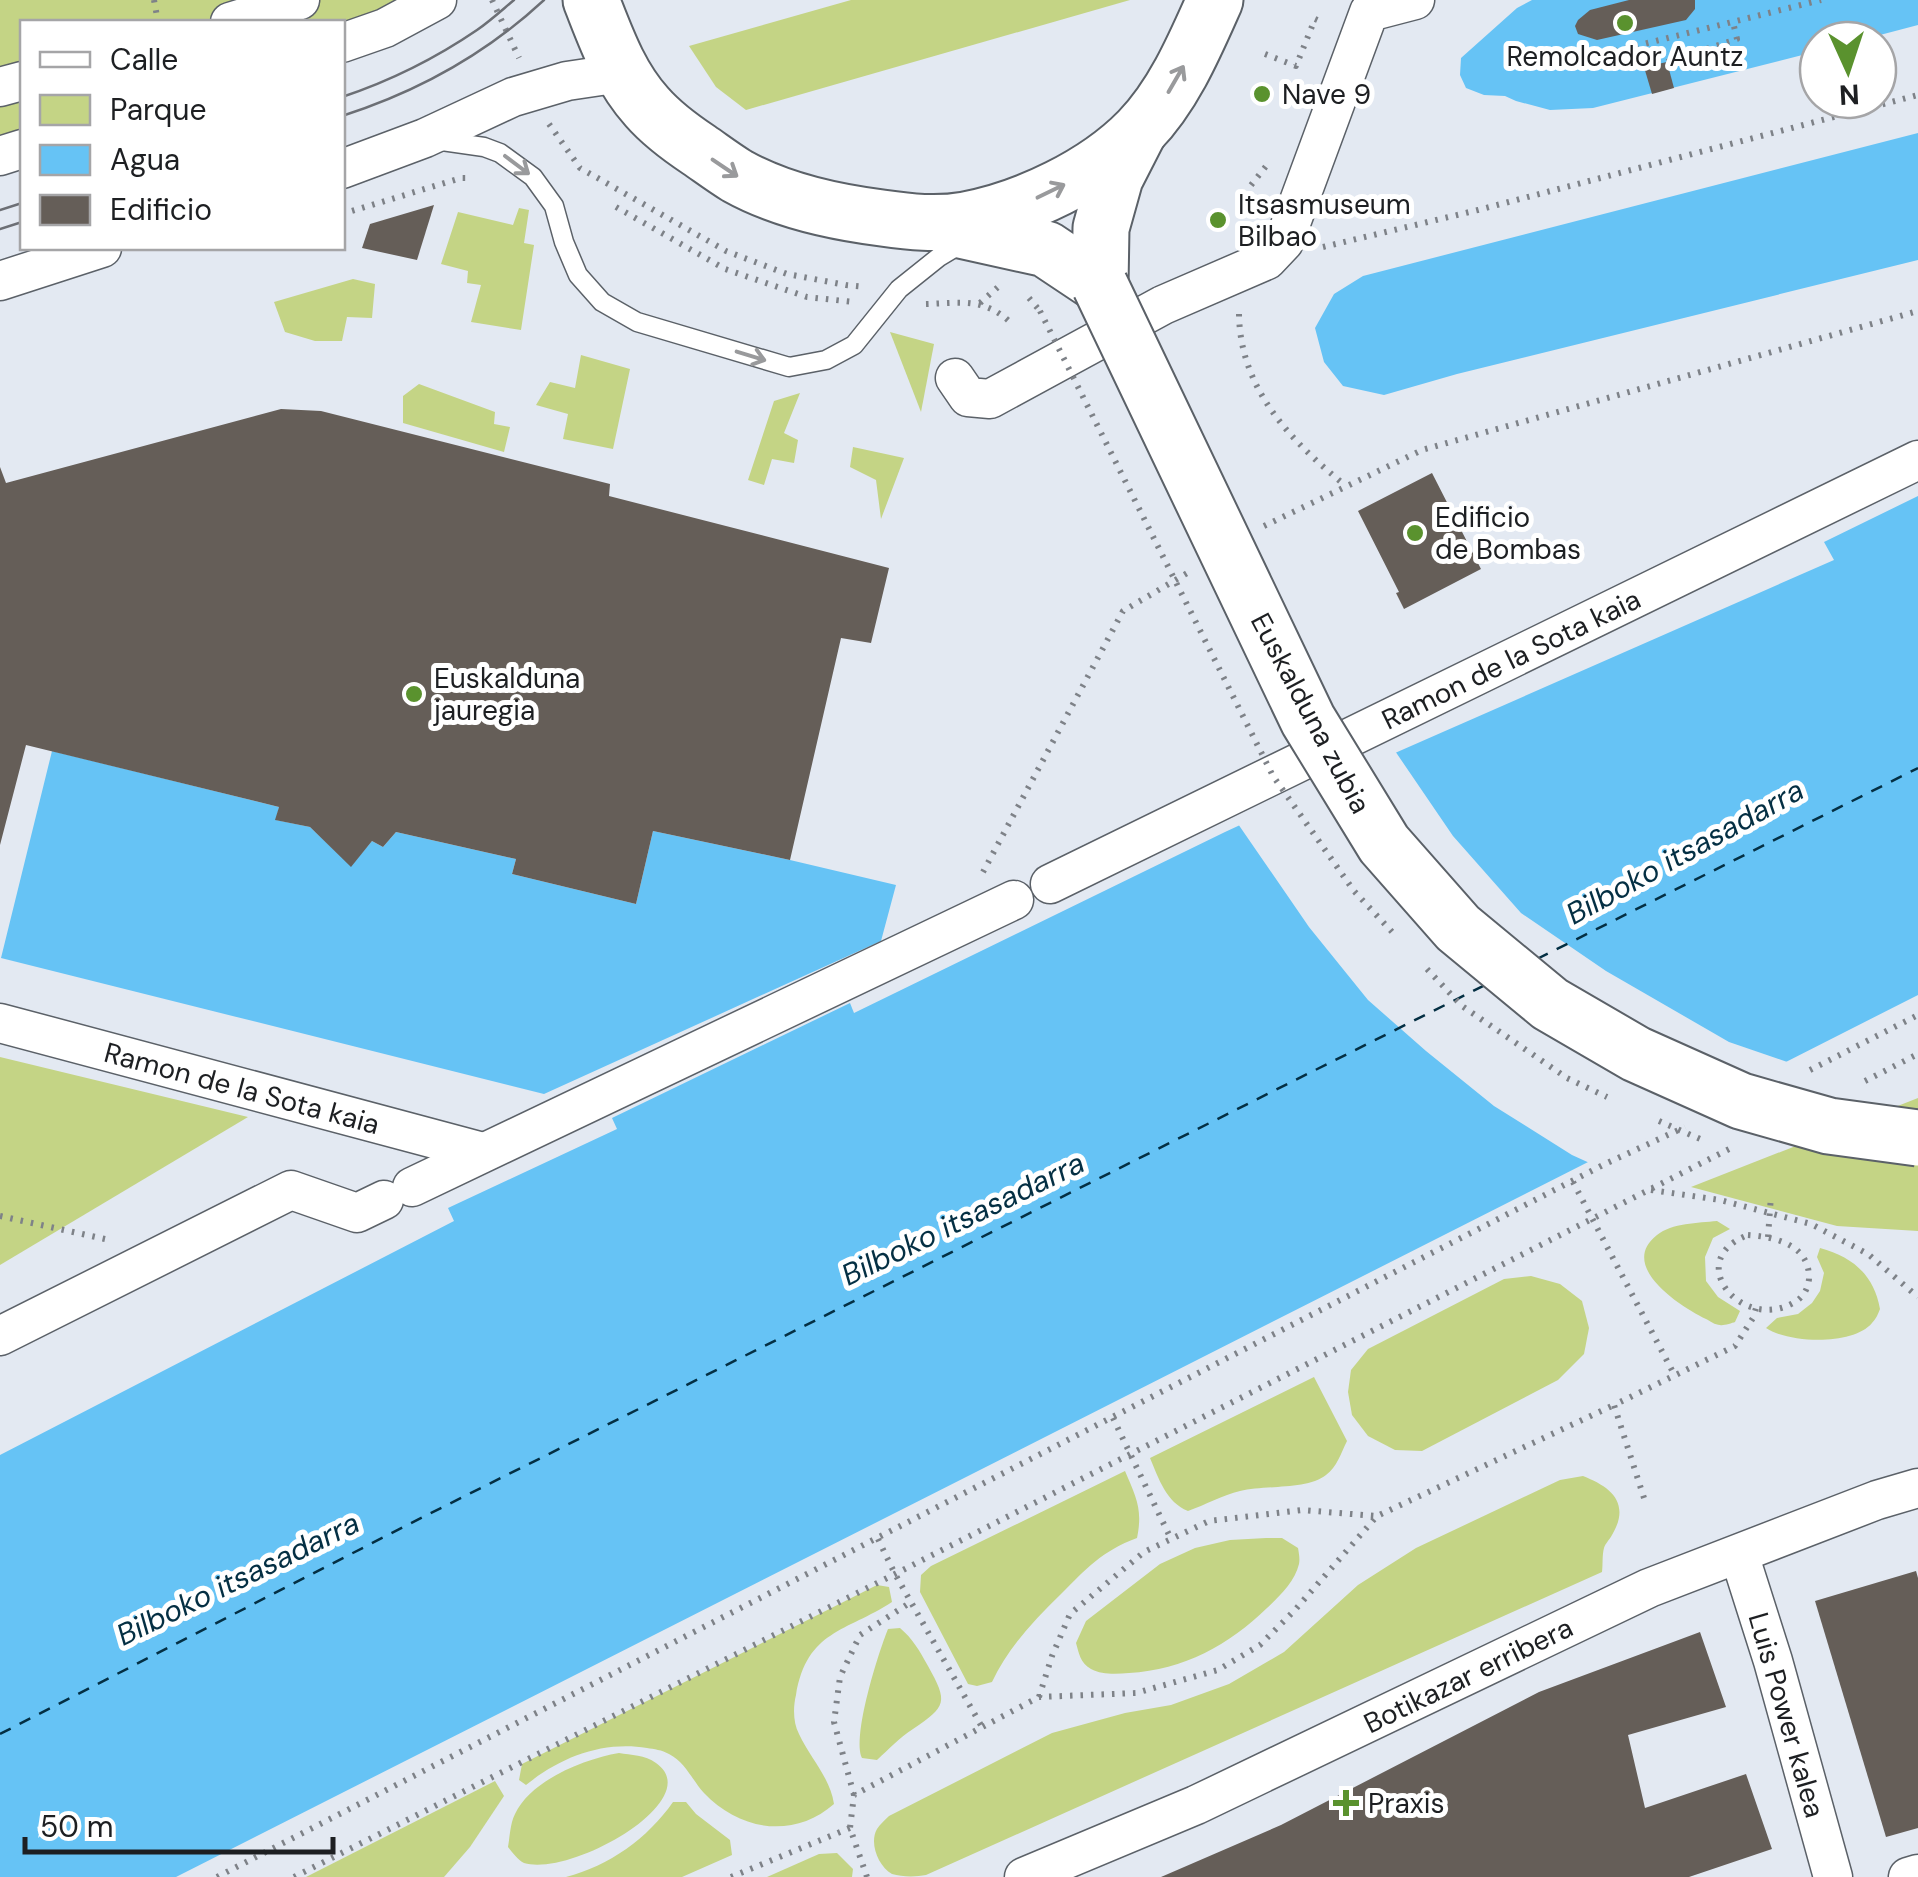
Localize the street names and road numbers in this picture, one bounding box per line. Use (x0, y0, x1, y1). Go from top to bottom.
street label: Ramon de la Sota kaia (1376, 581, 1647, 738)
street label: Euskalduna zubia (1242, 606, 1379, 820)
street label: Ramon de la Sota kaia (100, 1034, 384, 1143)
street label: Luis Power kalea (1740, 1608, 1833, 1822)
street label: Botikazar erribera (1358, 1609, 1579, 1742)

